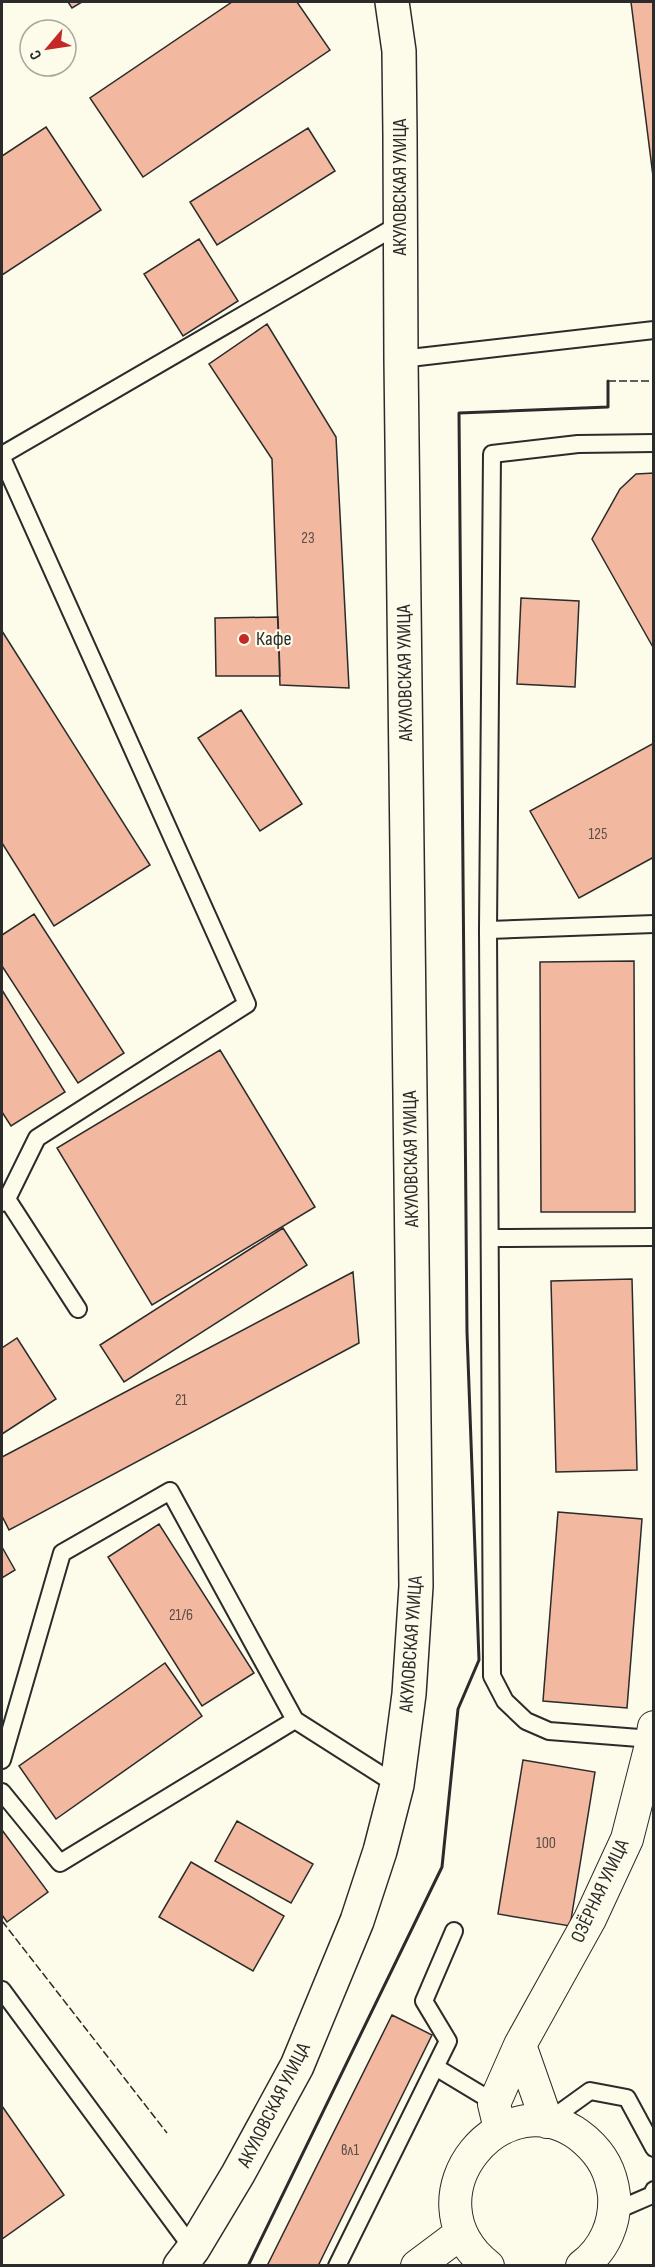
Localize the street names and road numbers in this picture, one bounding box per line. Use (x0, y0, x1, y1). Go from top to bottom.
street label: АКУЛОВСКАЯ УЛИЦА (388, 118, 412, 256)
street label: АКУЛОВСКАЯ УЛИЦА (392, 604, 418, 743)
street label: АКУЛОВСКАЯ УЛИЦА (398, 1090, 424, 1229)
street label: АКУЛОВСКАЯ УЛИЦА (394, 1574, 428, 1714)
street label: ОЗЁРНАЯ УЛИЦА (566, 1835, 635, 1947)
street label: АКУЛОВСКАЯ УЛИЦА (232, 2038, 316, 2172)

